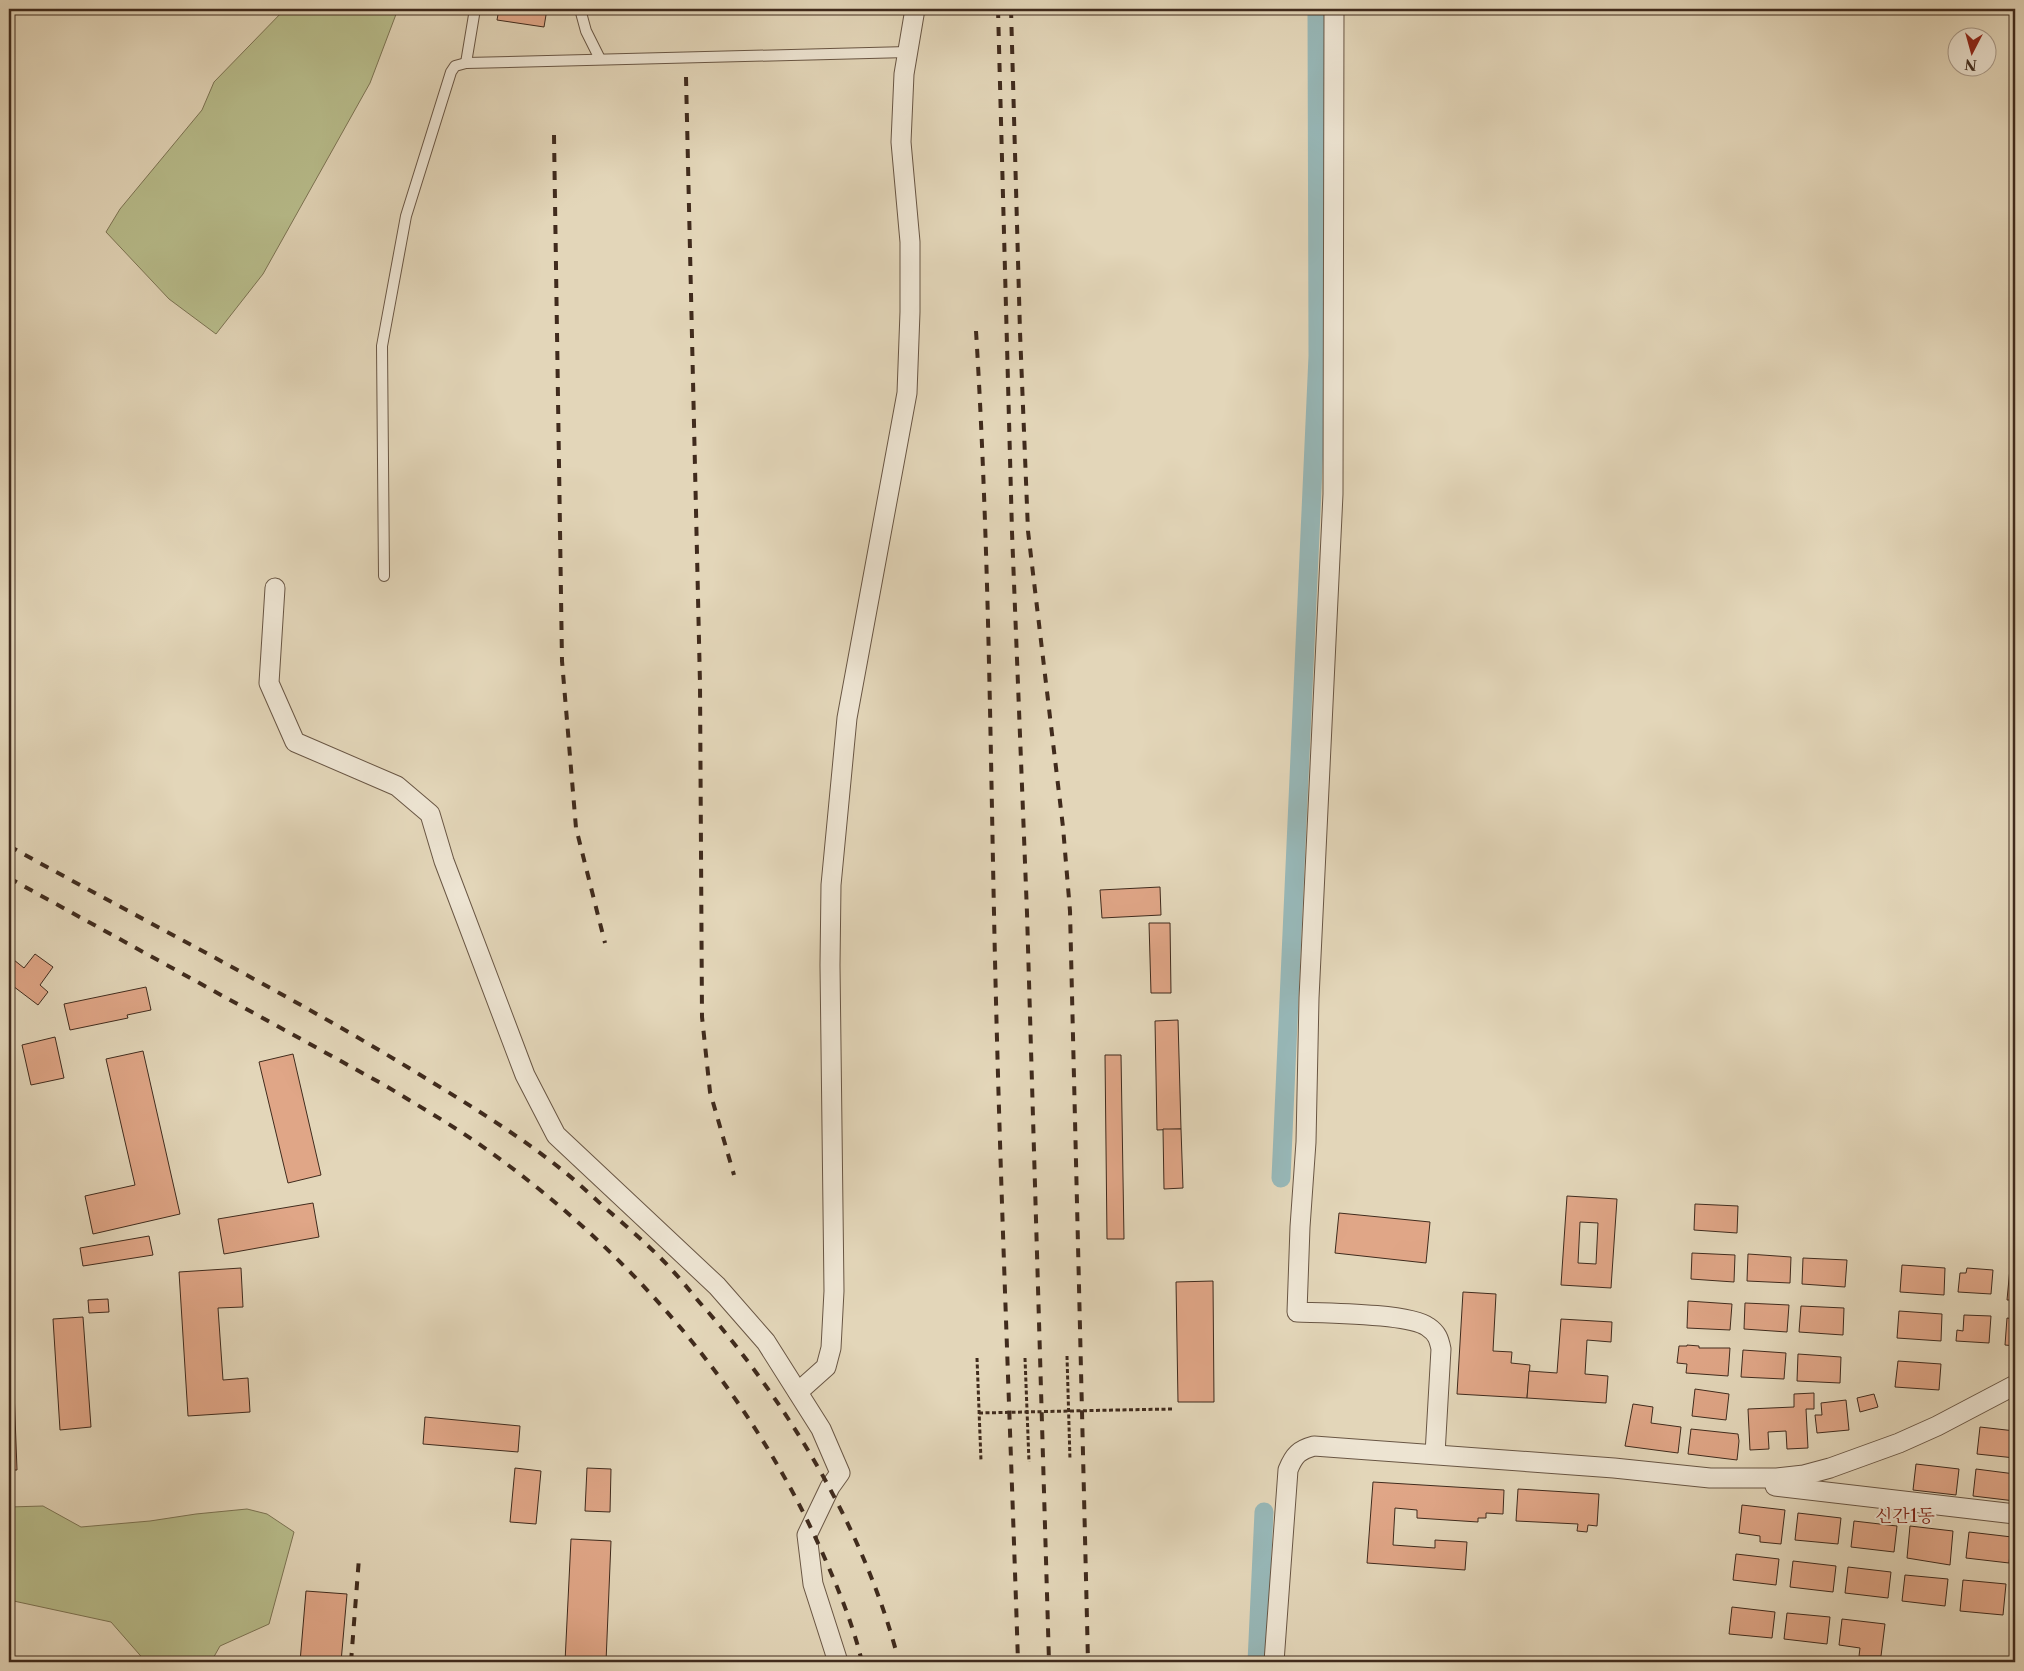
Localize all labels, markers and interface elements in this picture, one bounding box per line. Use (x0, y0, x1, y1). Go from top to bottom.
north arrow (1946, 28, 1996, 78)
text: N (1964, 55, 1978, 75)
district label: 신간1동 (1875, 1505, 1935, 1527)

